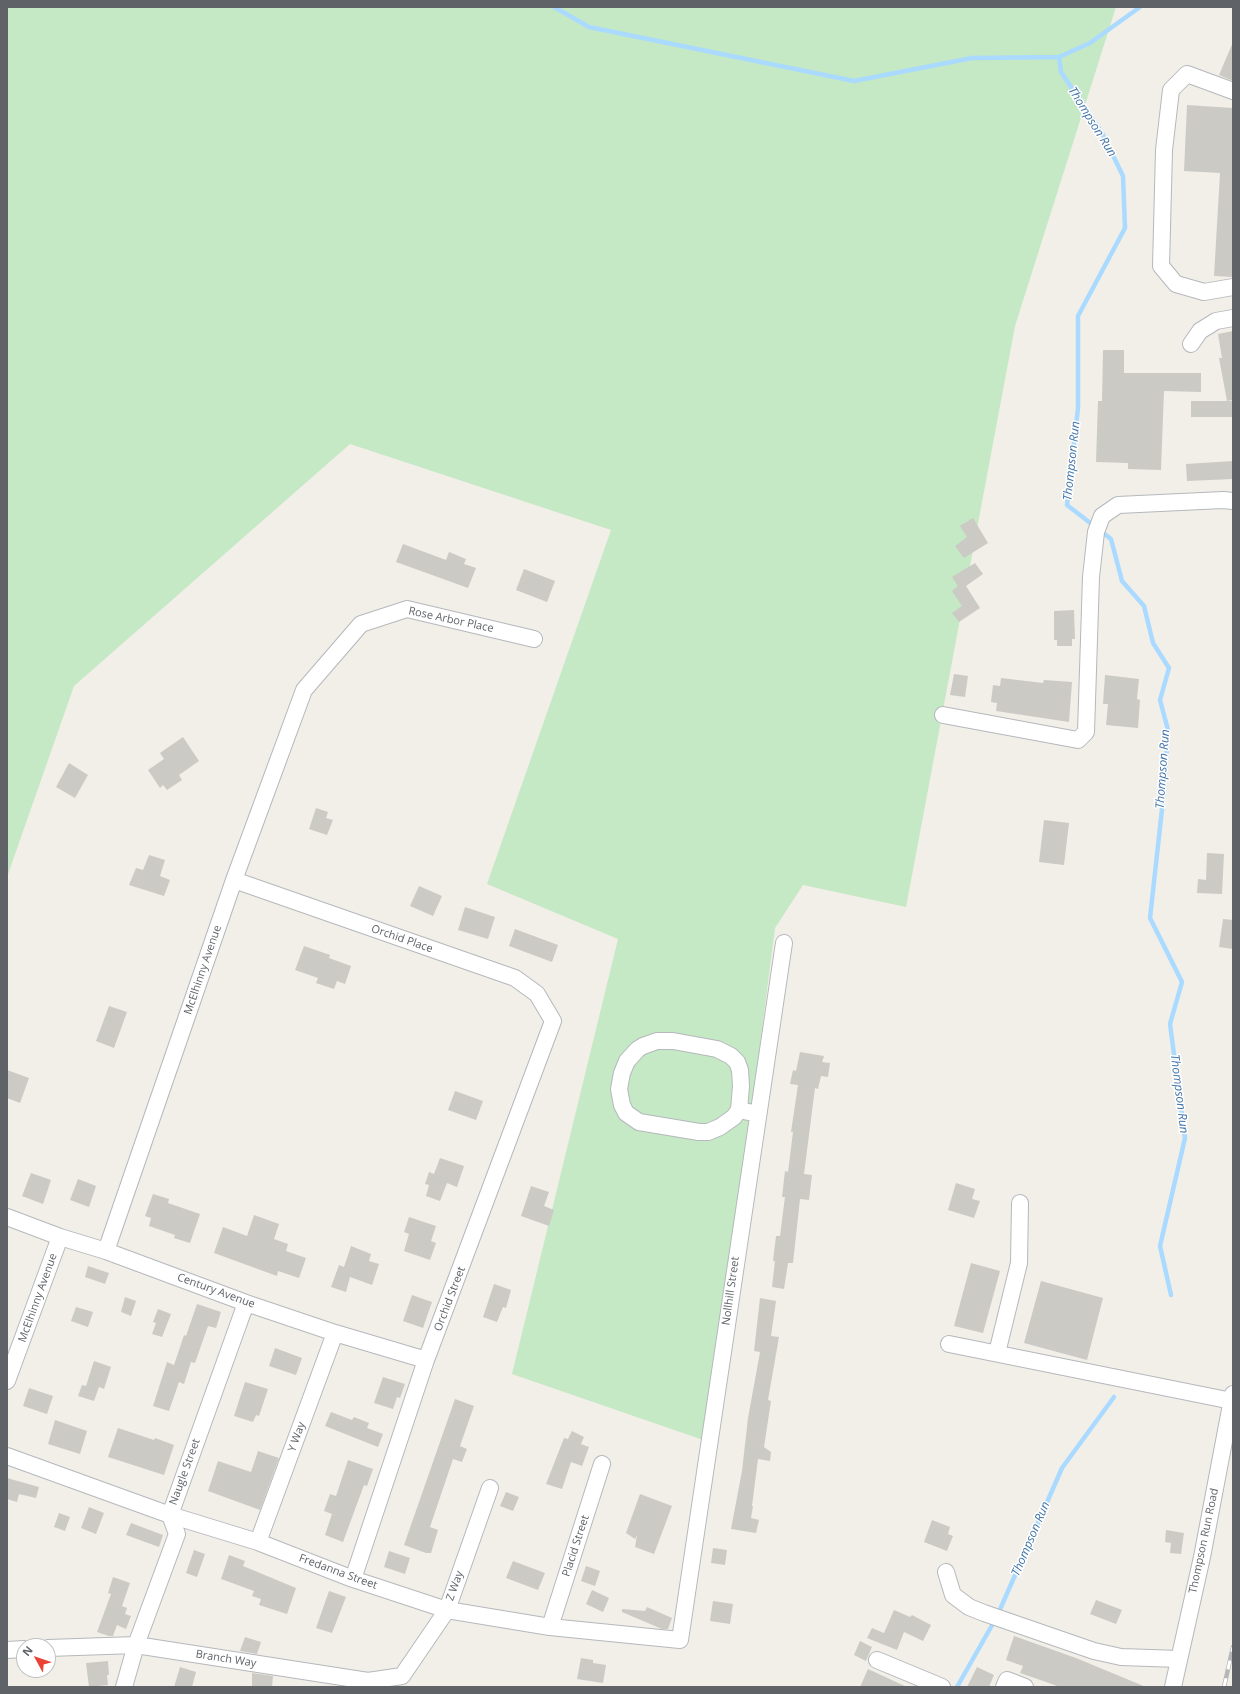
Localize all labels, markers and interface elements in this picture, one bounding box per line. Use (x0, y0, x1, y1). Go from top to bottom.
water label: Thompson Run (1065, 84, 1119, 160)
water label: Thompson Run (1061, 421, 1083, 501)
street label: Rose Arbor Place (407, 605, 495, 635)
water label: Thompson Run (1153, 729, 1173, 809)
street label: Orchid Place (369, 922, 435, 956)
street label: McElhinny Avenue (182, 924, 224, 1016)
water label: Thompson Run (1167, 1054, 1191, 1134)
street label: McElhinny Avenue (16, 1252, 60, 1344)
street label: Nollhill Street (720, 1256, 742, 1326)
street label: Orchid Street (432, 1265, 468, 1333)
street label: Century Avenue (175, 1271, 257, 1311)
street label: Y Way (286, 1420, 308, 1454)
street label: Naugle Street (167, 1437, 203, 1507)
street label: Thompson Run Road (1186, 1487, 1222, 1595)
water label: Thompson Run (1009, 1500, 1053, 1578)
street label: Placid Street (560, 1514, 592, 1578)
street label: Fredanna Street (297, 1552, 379, 1592)
street label: Z Way (444, 1569, 466, 1603)
north arrow (16, 1638, 56, 1678)
text: N (19, 1642, 36, 1659)
street label: Branch Way (195, 1648, 257, 1670)

